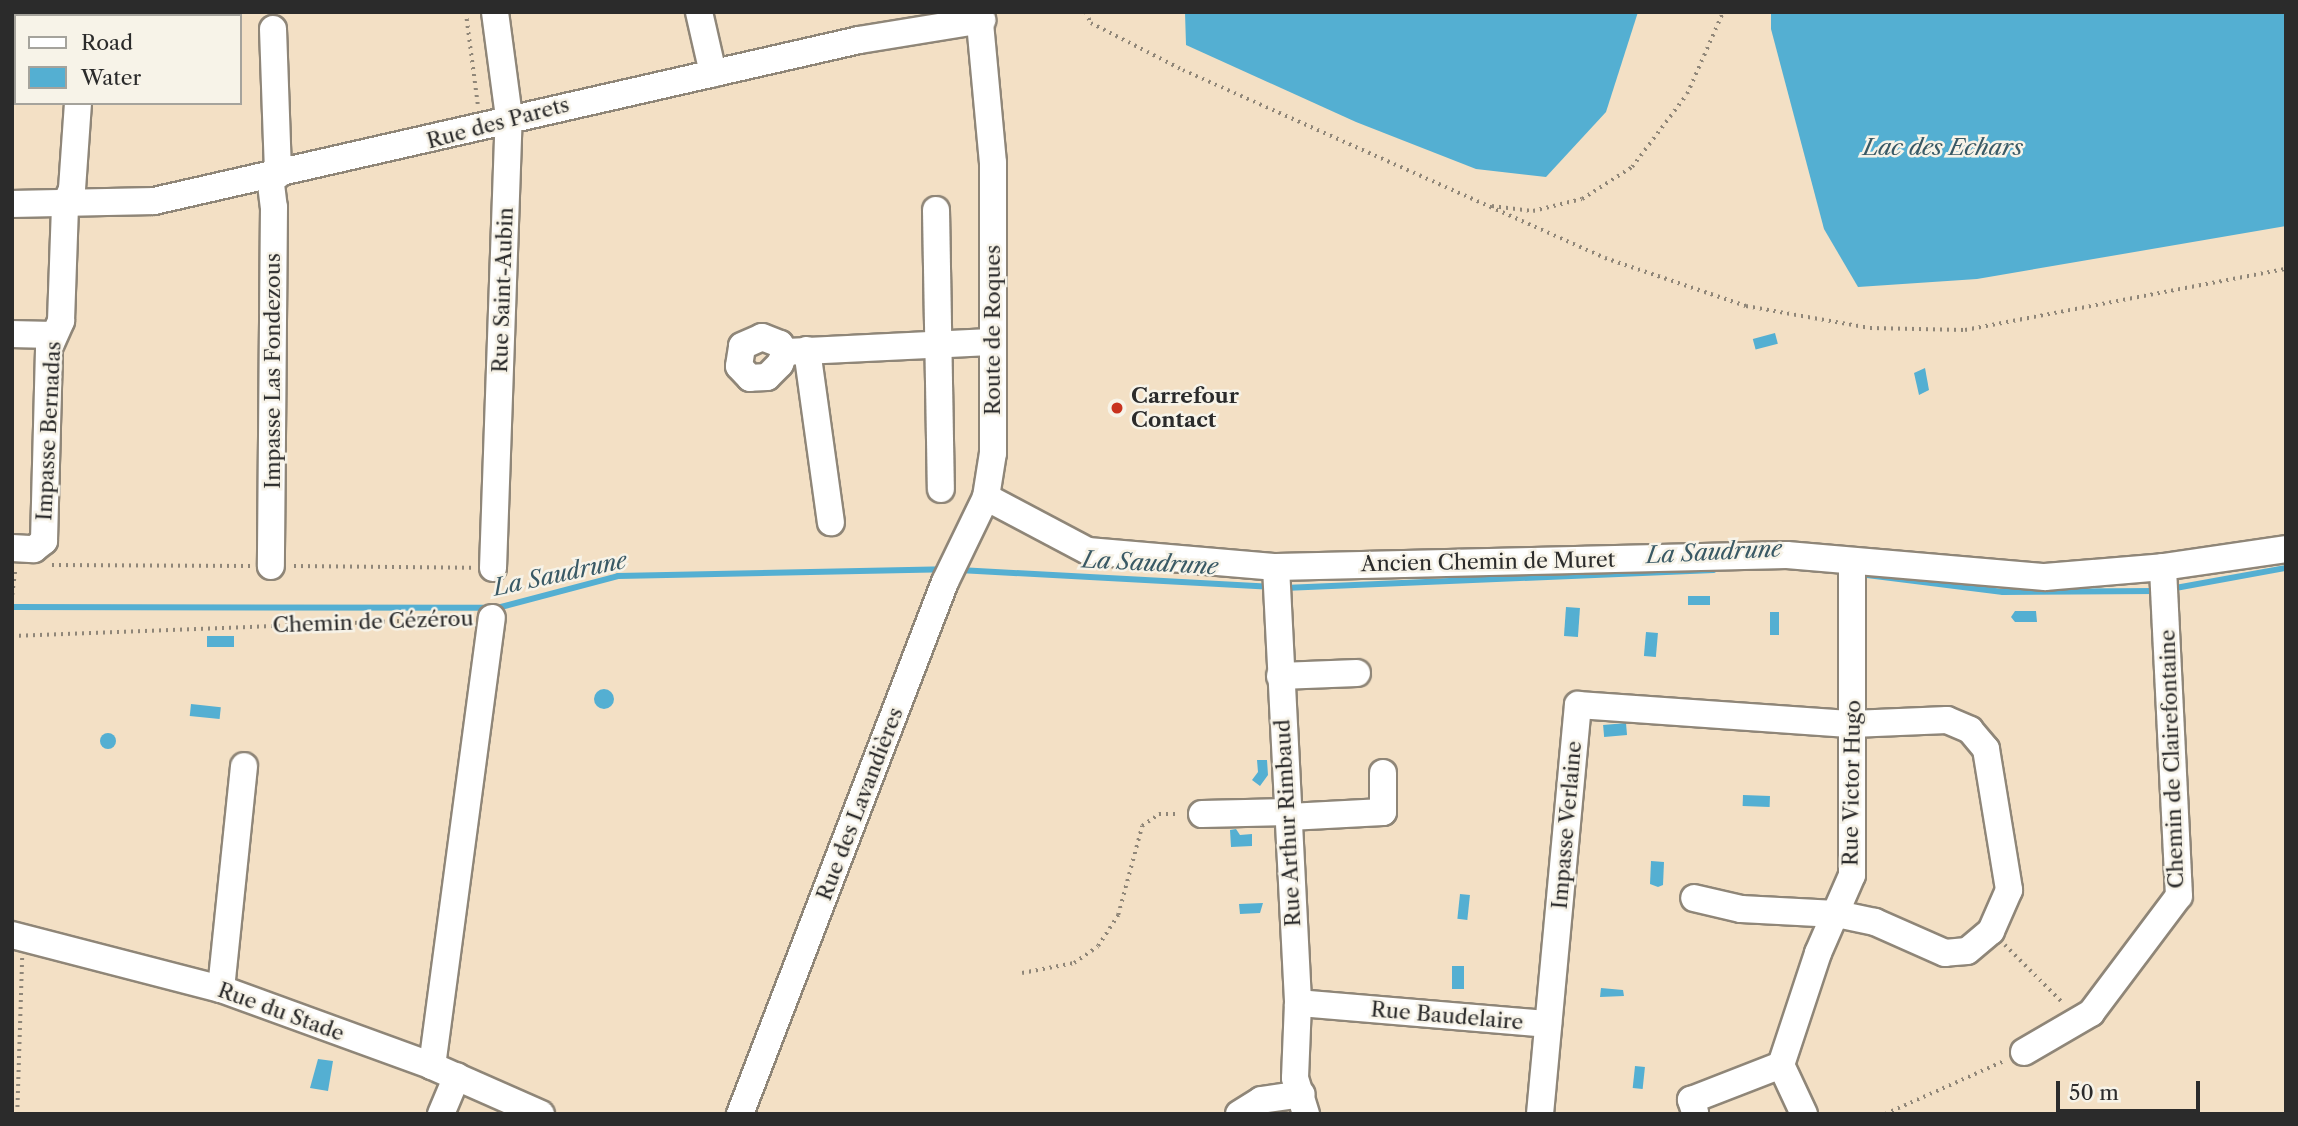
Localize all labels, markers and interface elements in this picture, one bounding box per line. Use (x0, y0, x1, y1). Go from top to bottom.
legend (14, 14, 242, 105)
text: Road (81, 30, 133, 55)
text: Water (81, 65, 141, 90)
street label: Rue des Parets (424, 92, 572, 154)
water label: Lac des Echars (1863, 133, 2023, 161)
street label: Rue Saint-Aubin (488, 207, 518, 373)
street label: Route de Roques (980, 245, 1006, 415)
street label: Impasse Las Fondezous (260, 253, 286, 489)
street label: Impasse Bernadas (32, 341, 66, 521)
place label: Carrefour Contact (1131, 383, 1239, 433)
marker: Carrefour Contact (1109, 400, 1125, 416)
water label: La Saudrune (1645, 535, 1783, 569)
water label: La Saudrune (491, 546, 629, 602)
water label: La Saudrune (1081, 546, 1219, 580)
street label: Ancien Chemin de Muret (1361, 547, 1615, 577)
street label: Chemin de Cézérou (272, 606, 474, 638)
street label: Chemin de Clairefontaine (2155, 629, 2189, 889)
street label: Rue Victor Hugo (1838, 699, 1866, 867)
street label: Rue des Lavandières (812, 704, 908, 904)
street label: Rue Arthur Rimbaud (1270, 718, 1306, 928)
street label: Impasse Verlaine (1547, 739, 1587, 911)
street label: Rue du Stade (214, 977, 348, 1047)
street label: Rue Baudelaire (1370, 997, 1524, 1035)
scale bar (2060, 1066, 2204, 1110)
text: 50 m (2069, 1080, 2119, 1105)

